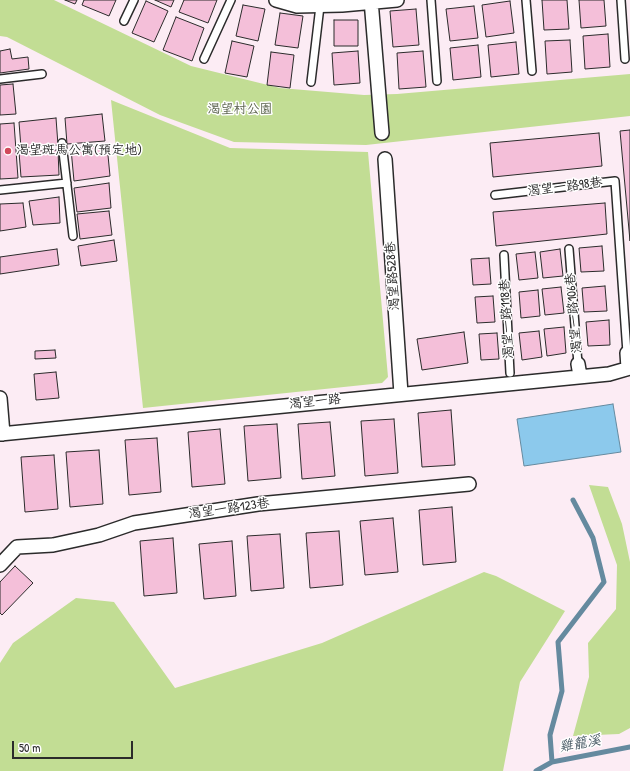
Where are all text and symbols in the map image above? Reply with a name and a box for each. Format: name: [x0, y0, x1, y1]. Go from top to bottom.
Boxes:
park label: 渴望村公園: [208, 102, 272, 118]
place label: 渴望斑馬公寓(預定地): [16, 143, 142, 159]
marker: 渴望斑馬公寓(預定地): [3, 146, 13, 156]
street label: 渴望一路98巷: [527, 175, 603, 199]
street label: 渴望路528巷: [383, 241, 403, 311]
street label: 渴望一路106巷: [563, 272, 585, 354]
street label: 渴望一路118巷: [497, 279, 517, 359]
street label: 渴望一路: [288, 392, 342, 412]
street label: 渴望一路123巷: [187, 496, 271, 522]
water label: 雞籠溪: [558, 732, 602, 756]
scale bar: [14, 733, 135, 759]
text: 50 m: [19, 739, 40, 756]

